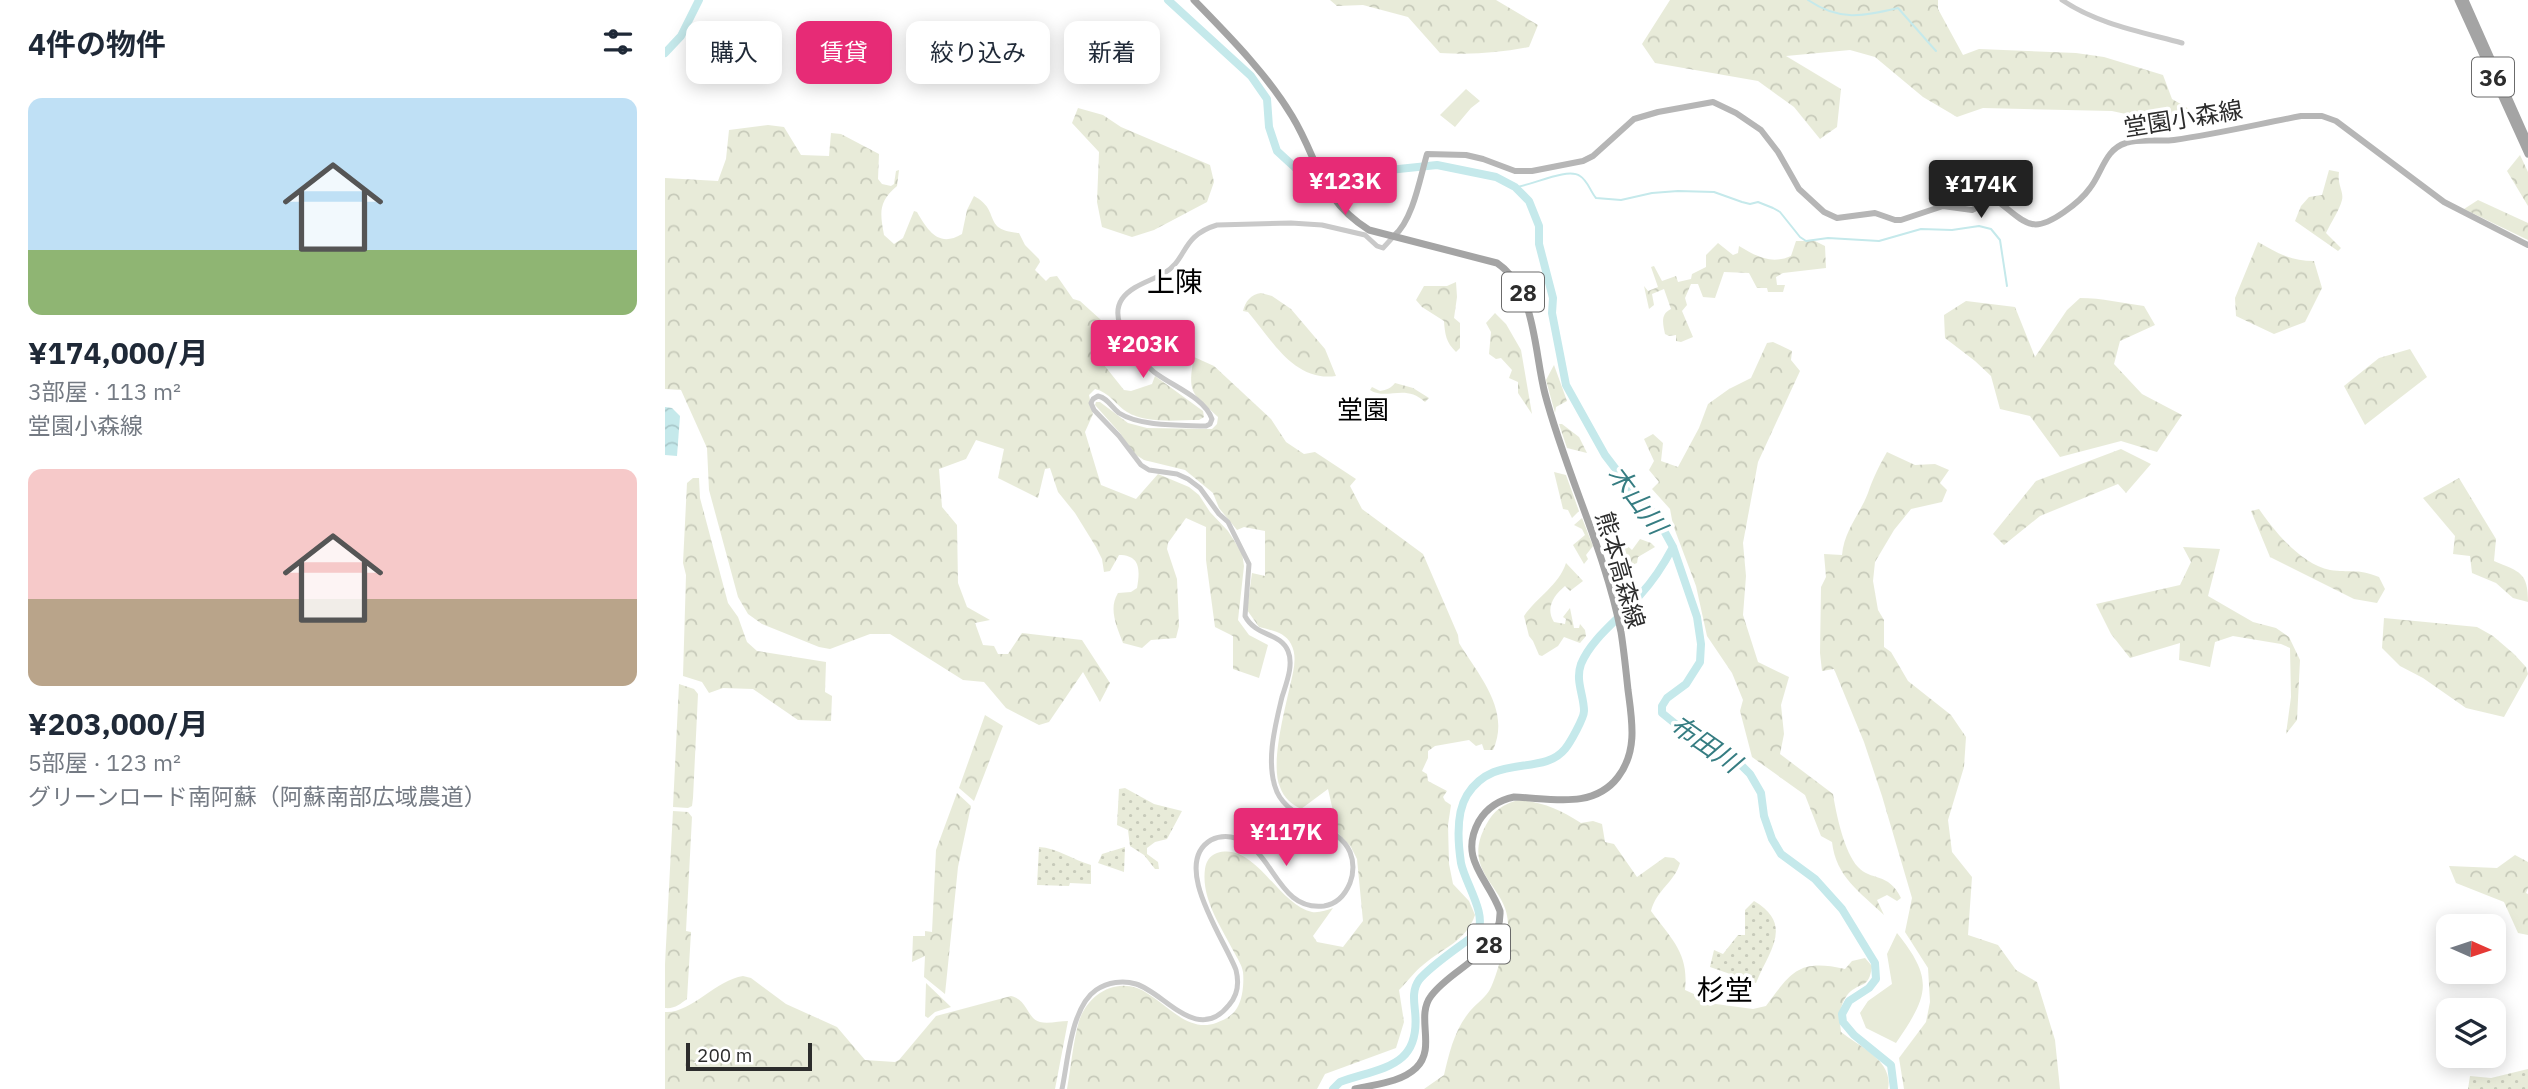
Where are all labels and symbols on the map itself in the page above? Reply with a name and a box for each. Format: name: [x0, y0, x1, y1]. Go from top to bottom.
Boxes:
road number: 36: [2472, 58, 2514, 96]
street label: 堂園小森線: [2121, 93, 2245, 143]
pin: ¥123K: [1296, 158, 1394, 217]
pin: ¥174K: [1932, 160, 2030, 220]
district label: 上陳: [1147, 263, 1203, 300]
road number: 28: [1502, 272, 1544, 312]
pin: ¥203K: [1094, 320, 1192, 380]
district label: 堂園: [1337, 392, 1389, 426]
water label: 木山川: [1601, 458, 1677, 543]
street label: 熊本高森線: [1589, 508, 1653, 632]
water label: 布田川: [1664, 707, 1750, 781]
pin: ¥117K: [1237, 808, 1335, 868]
north arrow: [2436, 914, 2506, 984]
road number: 28: [1468, 925, 1510, 964]
district label: 杉堂: [1697, 971, 1753, 1008]
scale bar: [686, 1040, 812, 1072]

